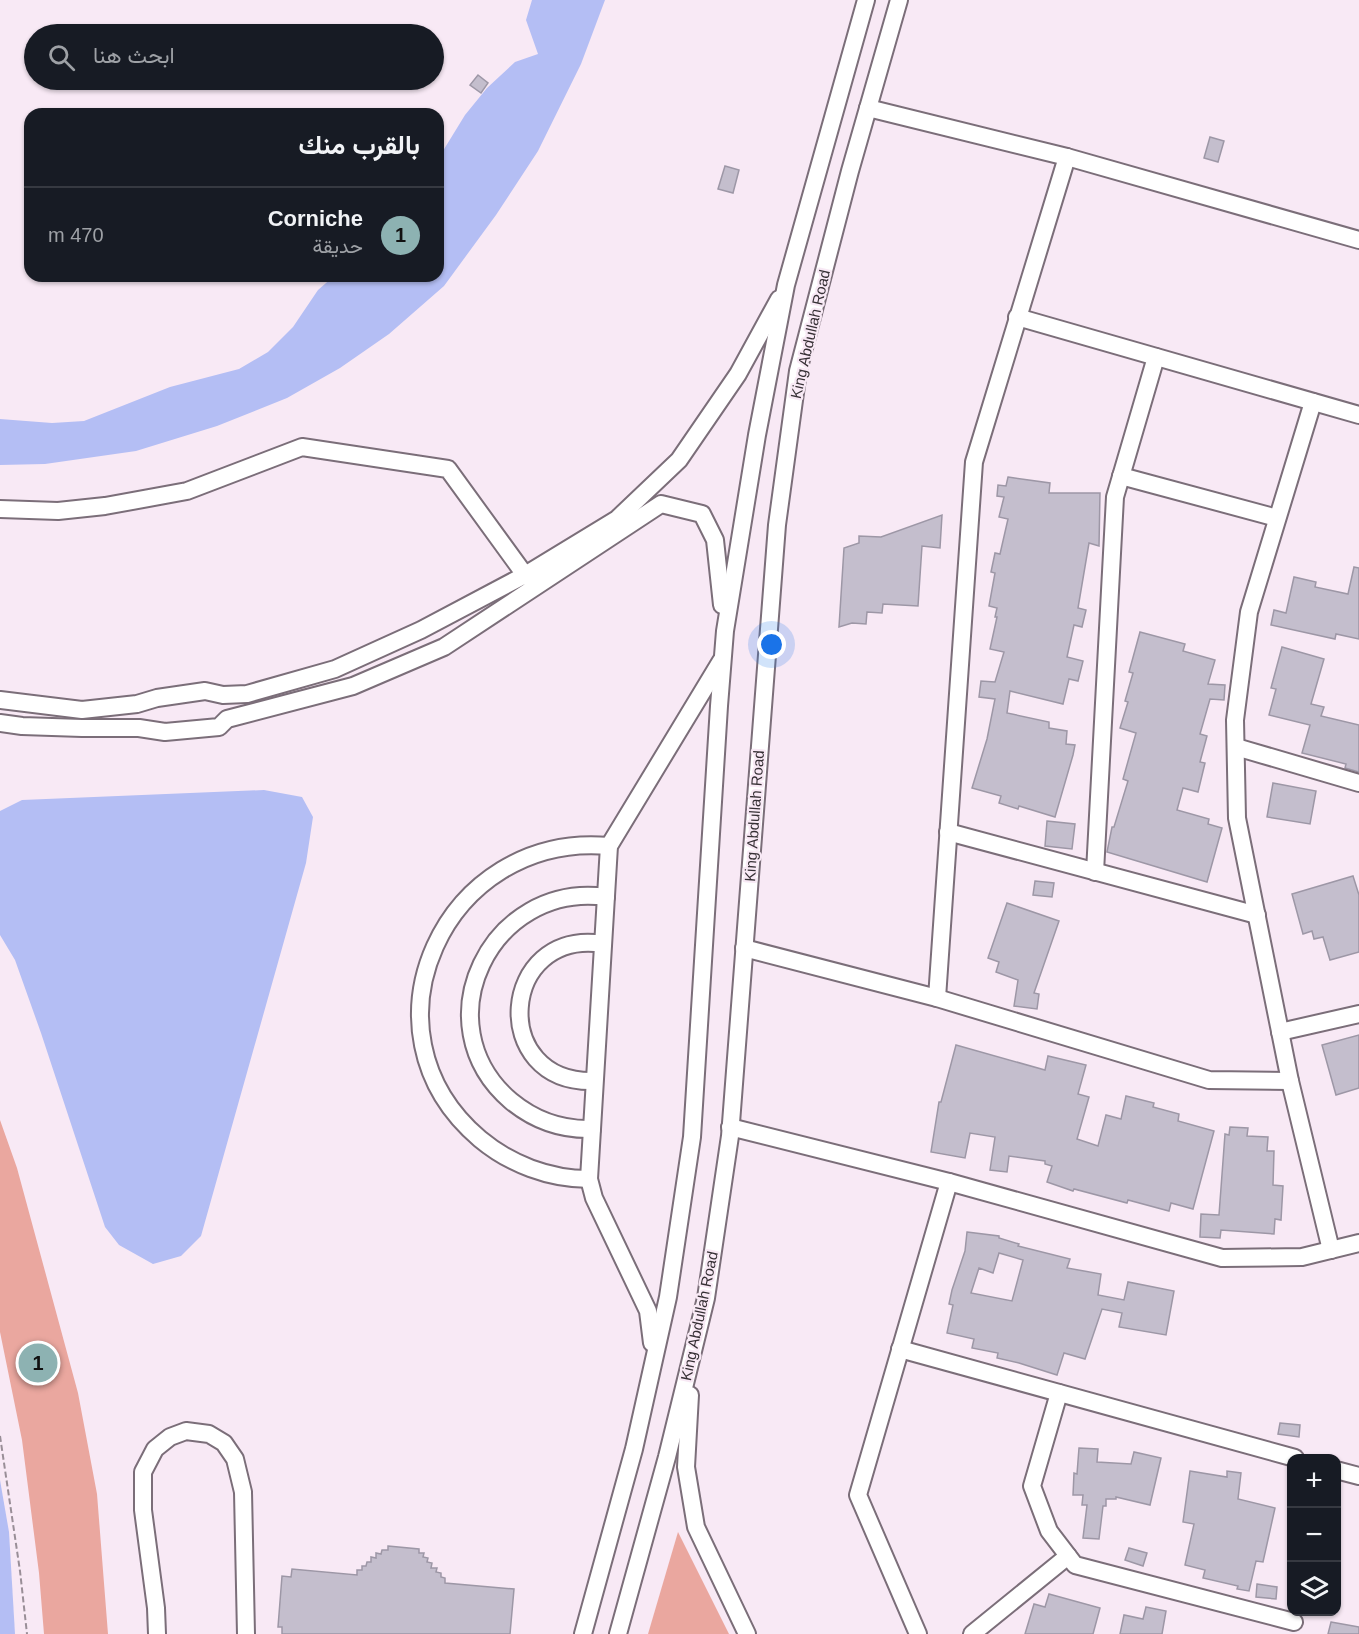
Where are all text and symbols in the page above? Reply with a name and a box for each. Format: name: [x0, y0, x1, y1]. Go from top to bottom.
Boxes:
search box: [24, 24, 444, 90]
icon: search: [45, 41, 78, 74]
text: ابحث هنا: [93, 43, 175, 68]
text: بالقرب منك: [299, 130, 420, 160]
text: Corniche: [268, 206, 363, 231]
text: 470 m: [48, 224, 104, 246]
text: 1: [395, 224, 406, 246]
text: حديقة: [312, 235, 363, 257]
street label: King Abdullah Road: [787, 268, 833, 400]
your location: [757, 630, 786, 659]
street label: King Abdullah Road: [741, 750, 767, 882]
street label: King Abdullah Road: [677, 1250, 721, 1382]
pin: 1: [18, 1340, 57, 1386]
map controls: [1287, 1454, 1341, 1616]
button: +: [1287, 1454, 1341, 1508]
button: −: [1287, 1508, 1341, 1562]
button: layers: [1287, 1562, 1341, 1616]

